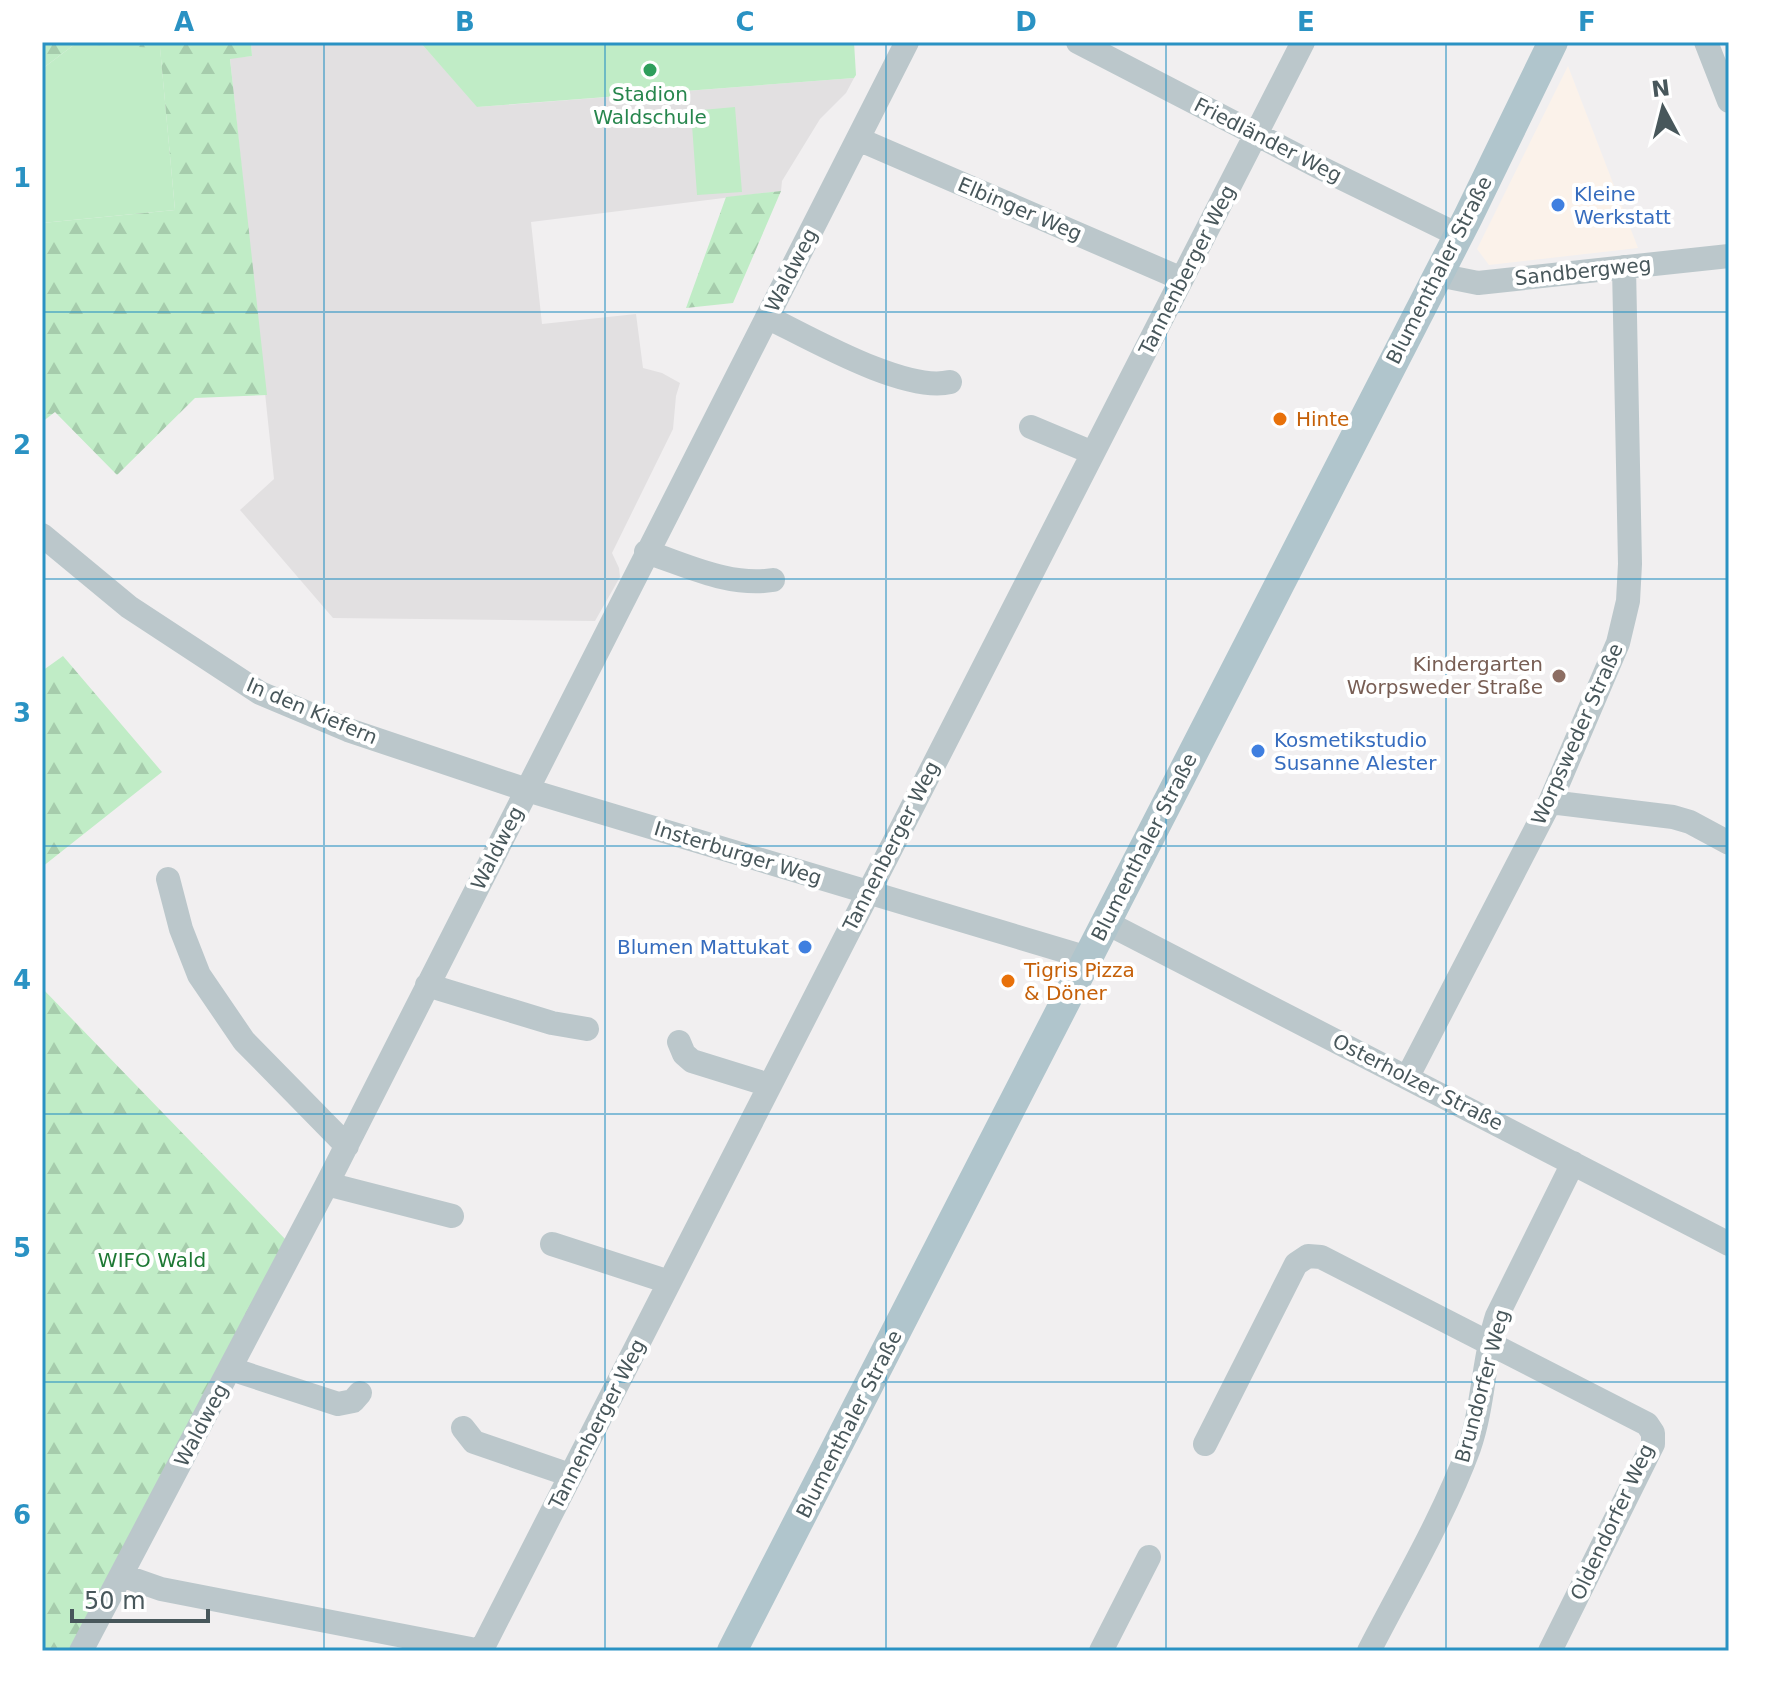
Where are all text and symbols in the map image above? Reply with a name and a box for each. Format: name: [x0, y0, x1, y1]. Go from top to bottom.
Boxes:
text: A: [174, 7, 194, 37]
text: B: [455, 7, 475, 37]
text: C: [735, 7, 755, 37]
text: D: [1015, 7, 1037, 37]
text: E: [1297, 7, 1315, 37]
text: F: [1578, 7, 1596, 37]
marker: Stadion Waldschule: [641, 61, 659, 79]
north arrow: [1623, 68, 1703, 148]
text: N: [1650, 75, 1671, 102]
place label: Stadion Waldschule: [593, 82, 707, 129]
street label: Friedländer Weg: [1190, 92, 1346, 188]
text: 1: [13, 163, 31, 193]
street label: Elbinger Weg: [954, 172, 1086, 246]
street label: Blumenthaler Straße: [1381, 172, 1497, 368]
street label: Tannenberger Weg: [1133, 181, 1240, 360]
place label: Kleine Werkstatt: [1574, 182, 1671, 229]
marker: Kleine Werkstatt: [1549, 196, 1567, 214]
street label: Waldweg: [760, 224, 822, 316]
street label: Sandbergweg: [1513, 252, 1653, 290]
place label: Hinte: [1296, 407, 1349, 431]
marker: Hinte: [1271, 410, 1289, 428]
text: 2: [13, 430, 31, 460]
street label: Worpsweder Straße: [1526, 639, 1628, 829]
place label: Kindergarten Worpsweder Straße: [1347, 652, 1543, 699]
marker: Kindergarten Worpsweder Straße: [1550, 667, 1568, 685]
street label: In den Kiefern: [243, 673, 381, 749]
text: 3: [13, 698, 31, 728]
place label: Kosmetikstudio Susanne Alester: [1274, 728, 1437, 775]
marker: Kosmetikstudio Susanne Alester: [1249, 742, 1267, 760]
street label: Blumenthaler Straße: [1086, 749, 1202, 945]
street label: Tannenberger Weg: [837, 757, 944, 936]
street label: Waldweg: [466, 802, 528, 894]
street label: Insterburger Weg: [651, 816, 825, 890]
place label: Blumen Mattukat: [617, 935, 789, 959]
marker: Blumen Mattukat: [796, 938, 814, 956]
place label: Tigris Pizza & Döner: [1023, 958, 1135, 1005]
text: 4: [13, 965, 31, 995]
marker: Tigris Pizza & Döner: [999, 972, 1017, 990]
street label: Osterholzer Straße: [1329, 1029, 1507, 1135]
text: 5: [13, 1233, 31, 1263]
park label: WIFO Wald: [98, 1248, 206, 1272]
street label: Brundorfer Weg: [1450, 1307, 1514, 1465]
street label: Blumenthaler Straße: [791, 1326, 907, 1522]
street label: Tannenberger Weg: [543, 1335, 650, 1514]
street label: Waldweg: [169, 1379, 233, 1471]
street label: Oldendorfer Weg: [1565, 1440, 1659, 1604]
text: 6: [13, 1500, 31, 1530]
scale bar: [72, 1573, 208, 1623]
text: 50 m: [84, 1587, 146, 1615]

